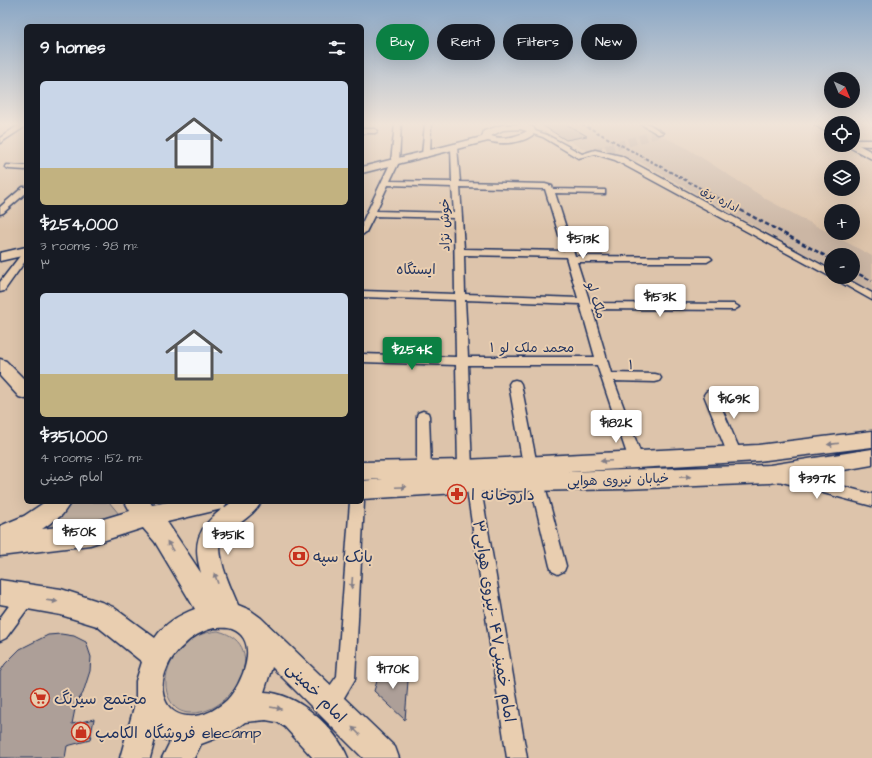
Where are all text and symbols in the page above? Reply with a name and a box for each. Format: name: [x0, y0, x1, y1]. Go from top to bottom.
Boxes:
chip: Buy: [376, 24, 429, 60]
chip: Rent: [437, 24, 495, 60]
chip: Filters: [503, 24, 573, 60]
chip: New: [581, 24, 637, 60]
text: 9 homes: [40, 36, 105, 60]
icon: filters: [326, 37, 348, 59]
north arrow: [824, 72, 860, 108]
map controls: [824, 72, 860, 284]
icon: home: [158, 107, 230, 179]
button: locate: [824, 116, 860, 152]
button: layers: [824, 160, 860, 196]
street label: اداره برق: [698, 183, 741, 216]
street label: خوش نژاد: [436, 198, 454, 252]
button: +: [824, 204, 860, 240]
text: $254,000: [40, 213, 118, 237]
pin: $513K: [555, 226, 611, 260]
text: $513K: [567, 230, 599, 248]
text: 3 rooms · 98 m²: [40, 237, 139, 255]
button: −: [824, 248, 860, 284]
text: ۳: [40, 256, 51, 274]
district label: ایستگاه: [396, 260, 436, 280]
street label: ملک لو: [582, 279, 610, 321]
pin: $153K: [632, 284, 688, 318]
text: $153K: [644, 288, 676, 306]
icon: home: [158, 319, 230, 391]
pin: $254K: [384, 337, 440, 371]
street label: ۱ محمد ملک لو: [490, 339, 574, 357]
text: $254K: [392, 341, 432, 359]
street label: ۱: [628, 356, 634, 374]
pin: $169K: [706, 386, 762, 420]
text: $169K: [718, 390, 750, 408]
pin: $182K: [588, 410, 644, 444]
text: $182K: [600, 414, 632, 432]
text: $351,000: [40, 425, 108, 449]
one-way arrow: [827, 441, 839, 447]
text: 4 rooms · 152 m²: [40, 449, 143, 467]
one-way arrow: [600, 458, 612, 465]
pin: $397K: [789, 466, 845, 500]
text: امام خمینی: [40, 468, 103, 486]
street label: خیابان نیروی هوایی: [567, 469, 669, 491]
text: $397K: [798, 470, 836, 488]
one-way arrow: [679, 474, 692, 480]
pharmacy icon: داروخانه ا: [446, 483, 468, 505]
one-way arrow: [395, 484, 407, 491]
place label: داروخانه ا: [471, 484, 535, 506]
street label: امام خمینی۴۷ -نیروی هوایی۳: [466, 518, 521, 724]
pin: $150K: [51, 519, 107, 553]
pin: $351K: [200, 522, 256, 556]
text: $150K: [62, 523, 96, 541]
text: $351K: [212, 526, 244, 544]
one-way arrow: [167, 540, 174, 552]
bank icon: بانک سپه: [288, 545, 310, 567]
place label: بانک سپه: [313, 546, 373, 568]
one-way arrow: [213, 572, 219, 584]
one-way arrow: [348, 577, 355, 589]
one-way arrow: [46, 598, 58, 604]
pin: $170K: [365, 656, 421, 690]
street label: امام خمینی: [280, 658, 351, 729]
text: $170K: [377, 660, 409, 678]
supermarket icon: مجتمع سیرنگ: [29, 687, 51, 709]
place label: مجتمع سیرنگ: [54, 688, 147, 710]
one-way arrow: [270, 705, 282, 711]
shop icon: فروشگاه الکامپ elecamp: [70, 721, 92, 743]
place label: فروشگاه الکامپ elecamp: [95, 722, 262, 744]
one-way arrow: [351, 726, 361, 736]

